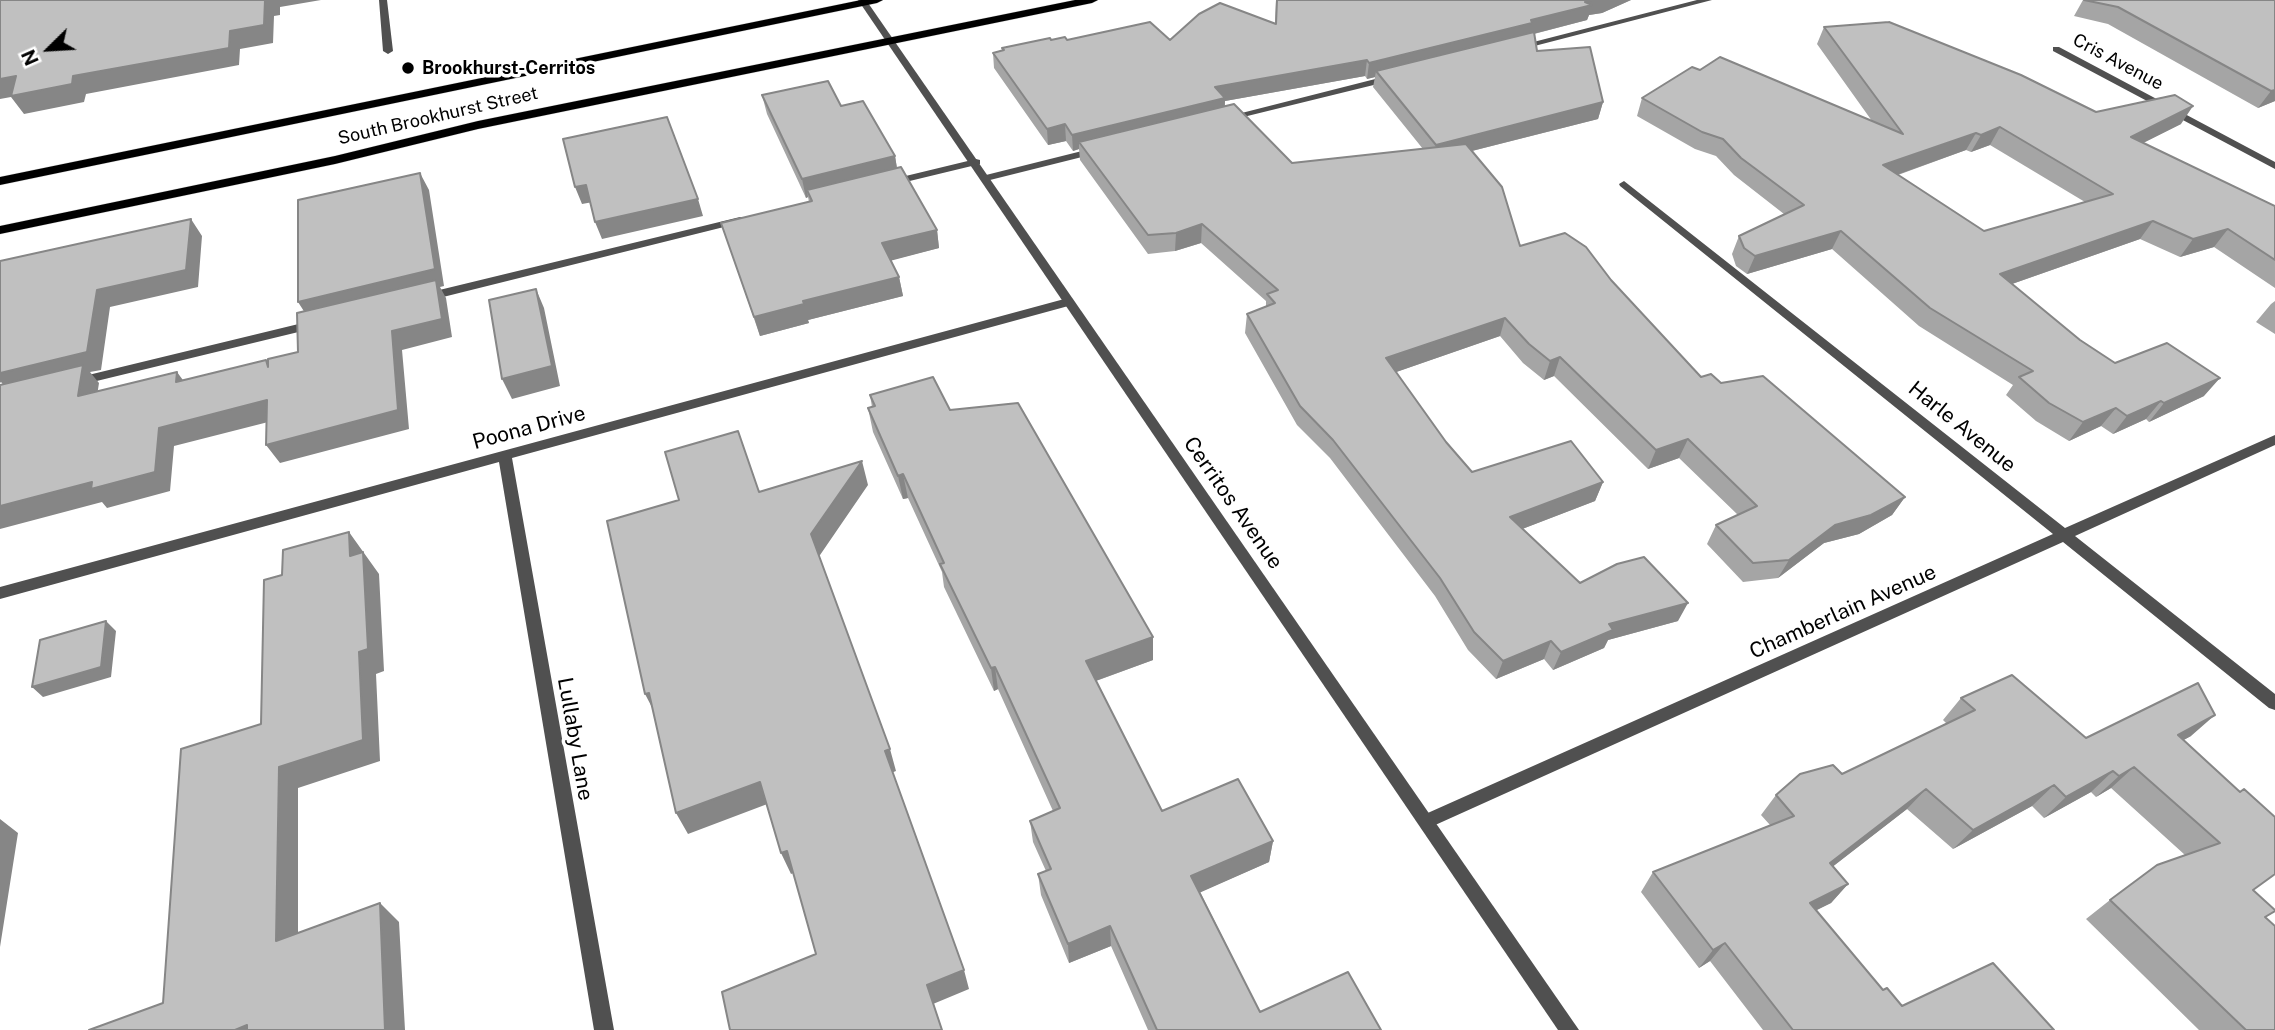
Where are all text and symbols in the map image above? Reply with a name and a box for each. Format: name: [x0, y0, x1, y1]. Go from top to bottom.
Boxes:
north arrow: [14, 14, 84, 84]
street label: Cris Avenue: [2069, 29, 2167, 95]
text: N: [17, 46, 43, 69]
place label: Brookhurst-Cerritos: [422, 57, 595, 79]
marker: Brookhurst-Cerritos: [400, 60, 416, 76]
street label: South Brookhurst Street: [336, 82, 540, 150]
street label: Harle Avenue: [1903, 376, 2021, 478]
street label: Poona Drive: [470, 401, 588, 455]
street label: Cerritos Avenue: [1178, 432, 1288, 574]
street label: Chamberlain Avenue: [1746, 560, 1940, 664]
street label: Lullaby Lane: [552, 675, 598, 803]

